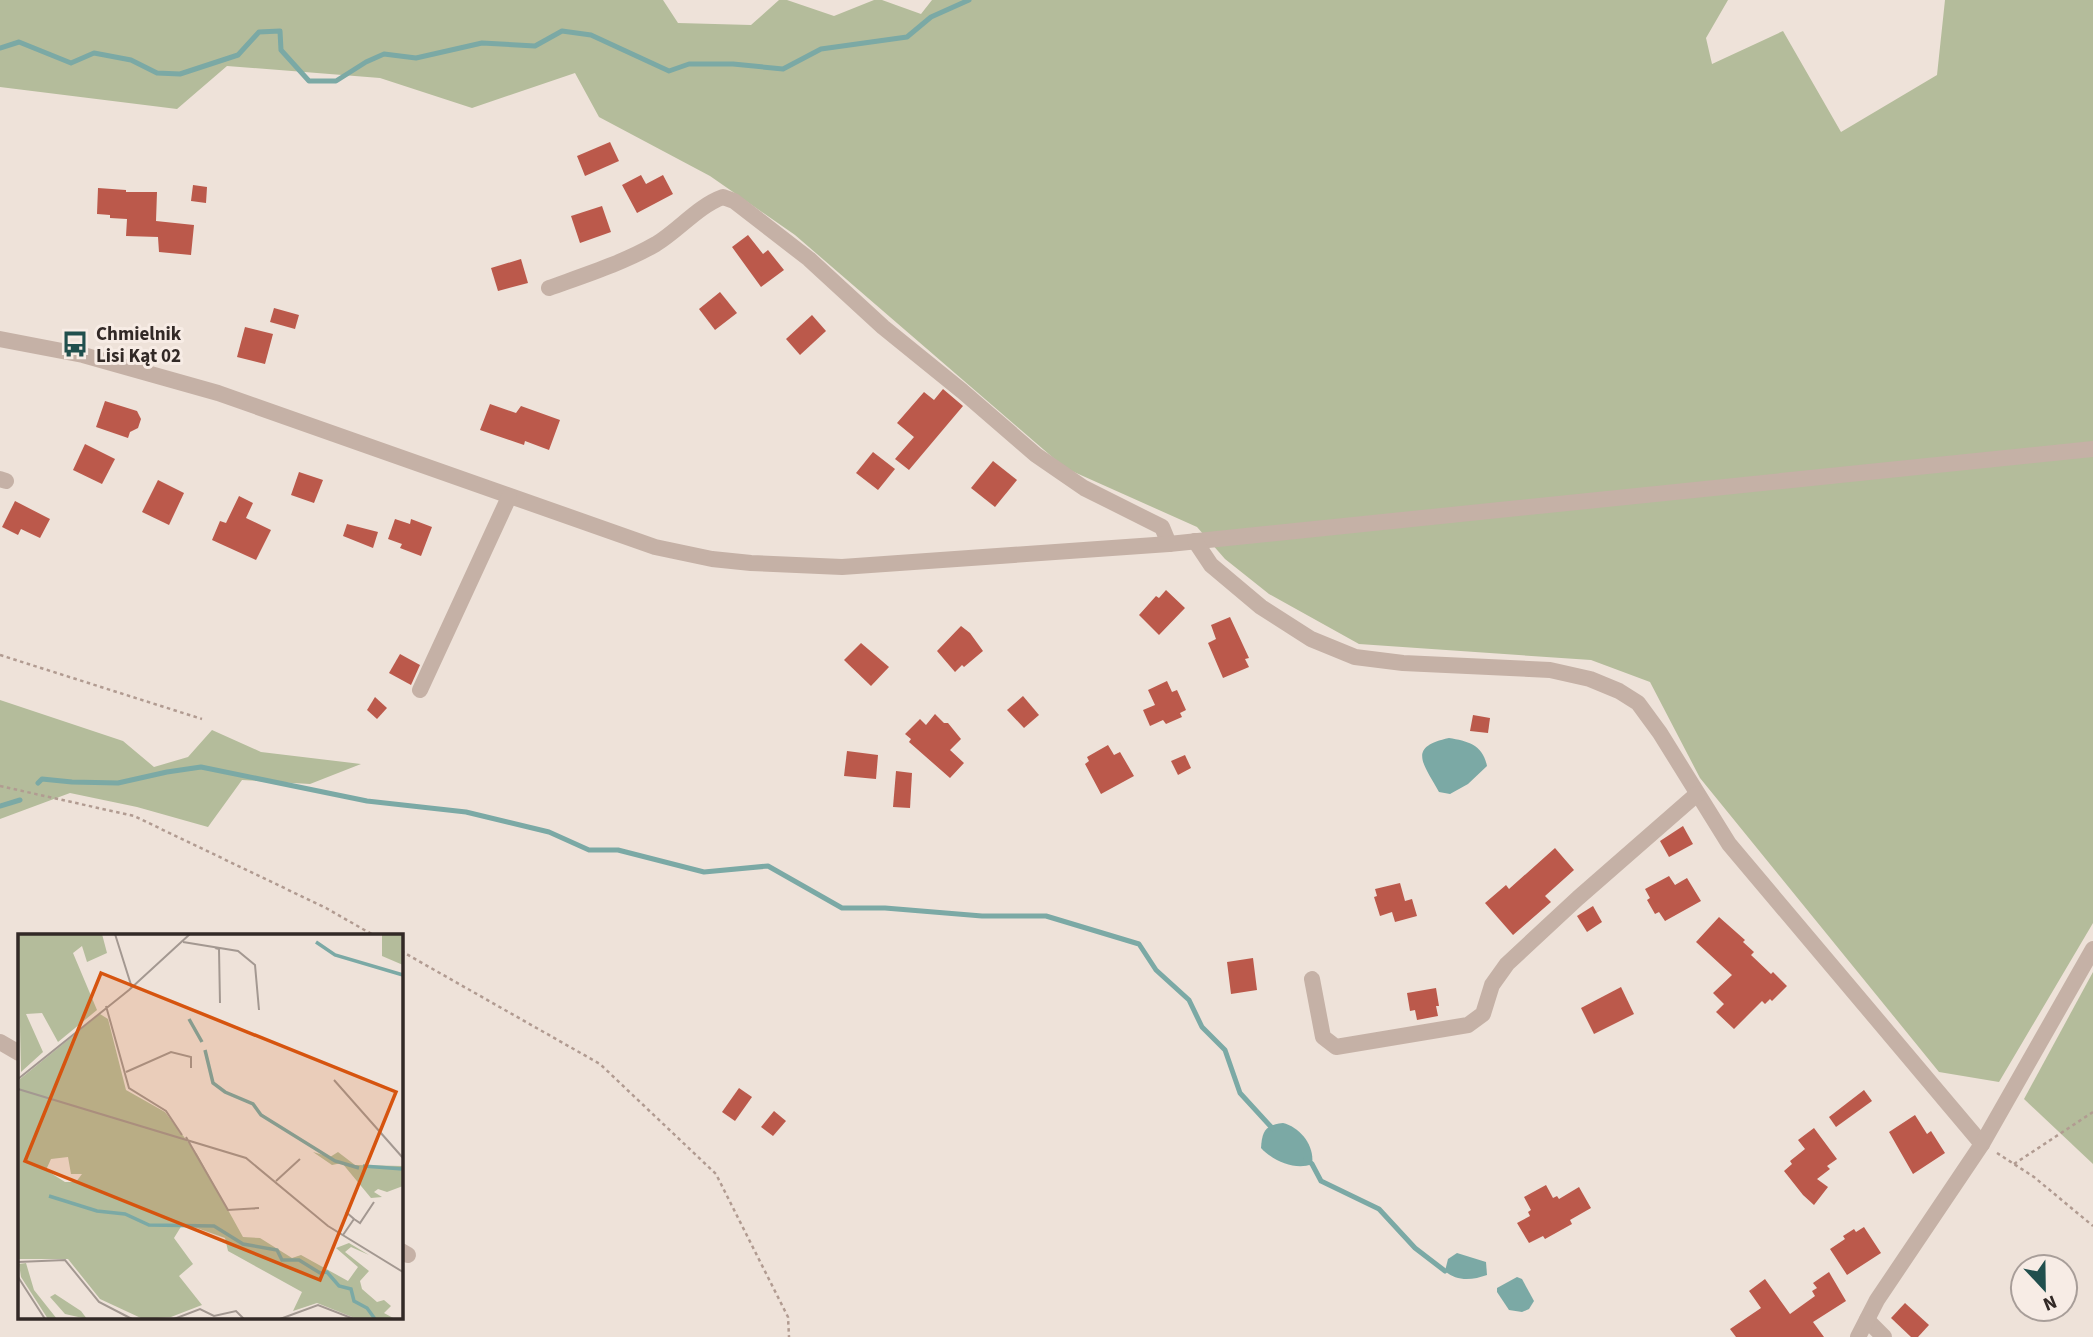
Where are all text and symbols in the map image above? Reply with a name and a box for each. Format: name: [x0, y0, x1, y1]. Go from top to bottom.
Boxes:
place label: Chmielnik Lisi Kąt 02: [96, 321, 182, 370]
bus stop icon: Chmielnik Lisi Kąt 02: [60, 329, 90, 359]
inset map: [18, 934, 402, 1320]
north arrow: [2009, 1253, 2079, 1323]
text: N: [2039, 1287, 2061, 1317]

